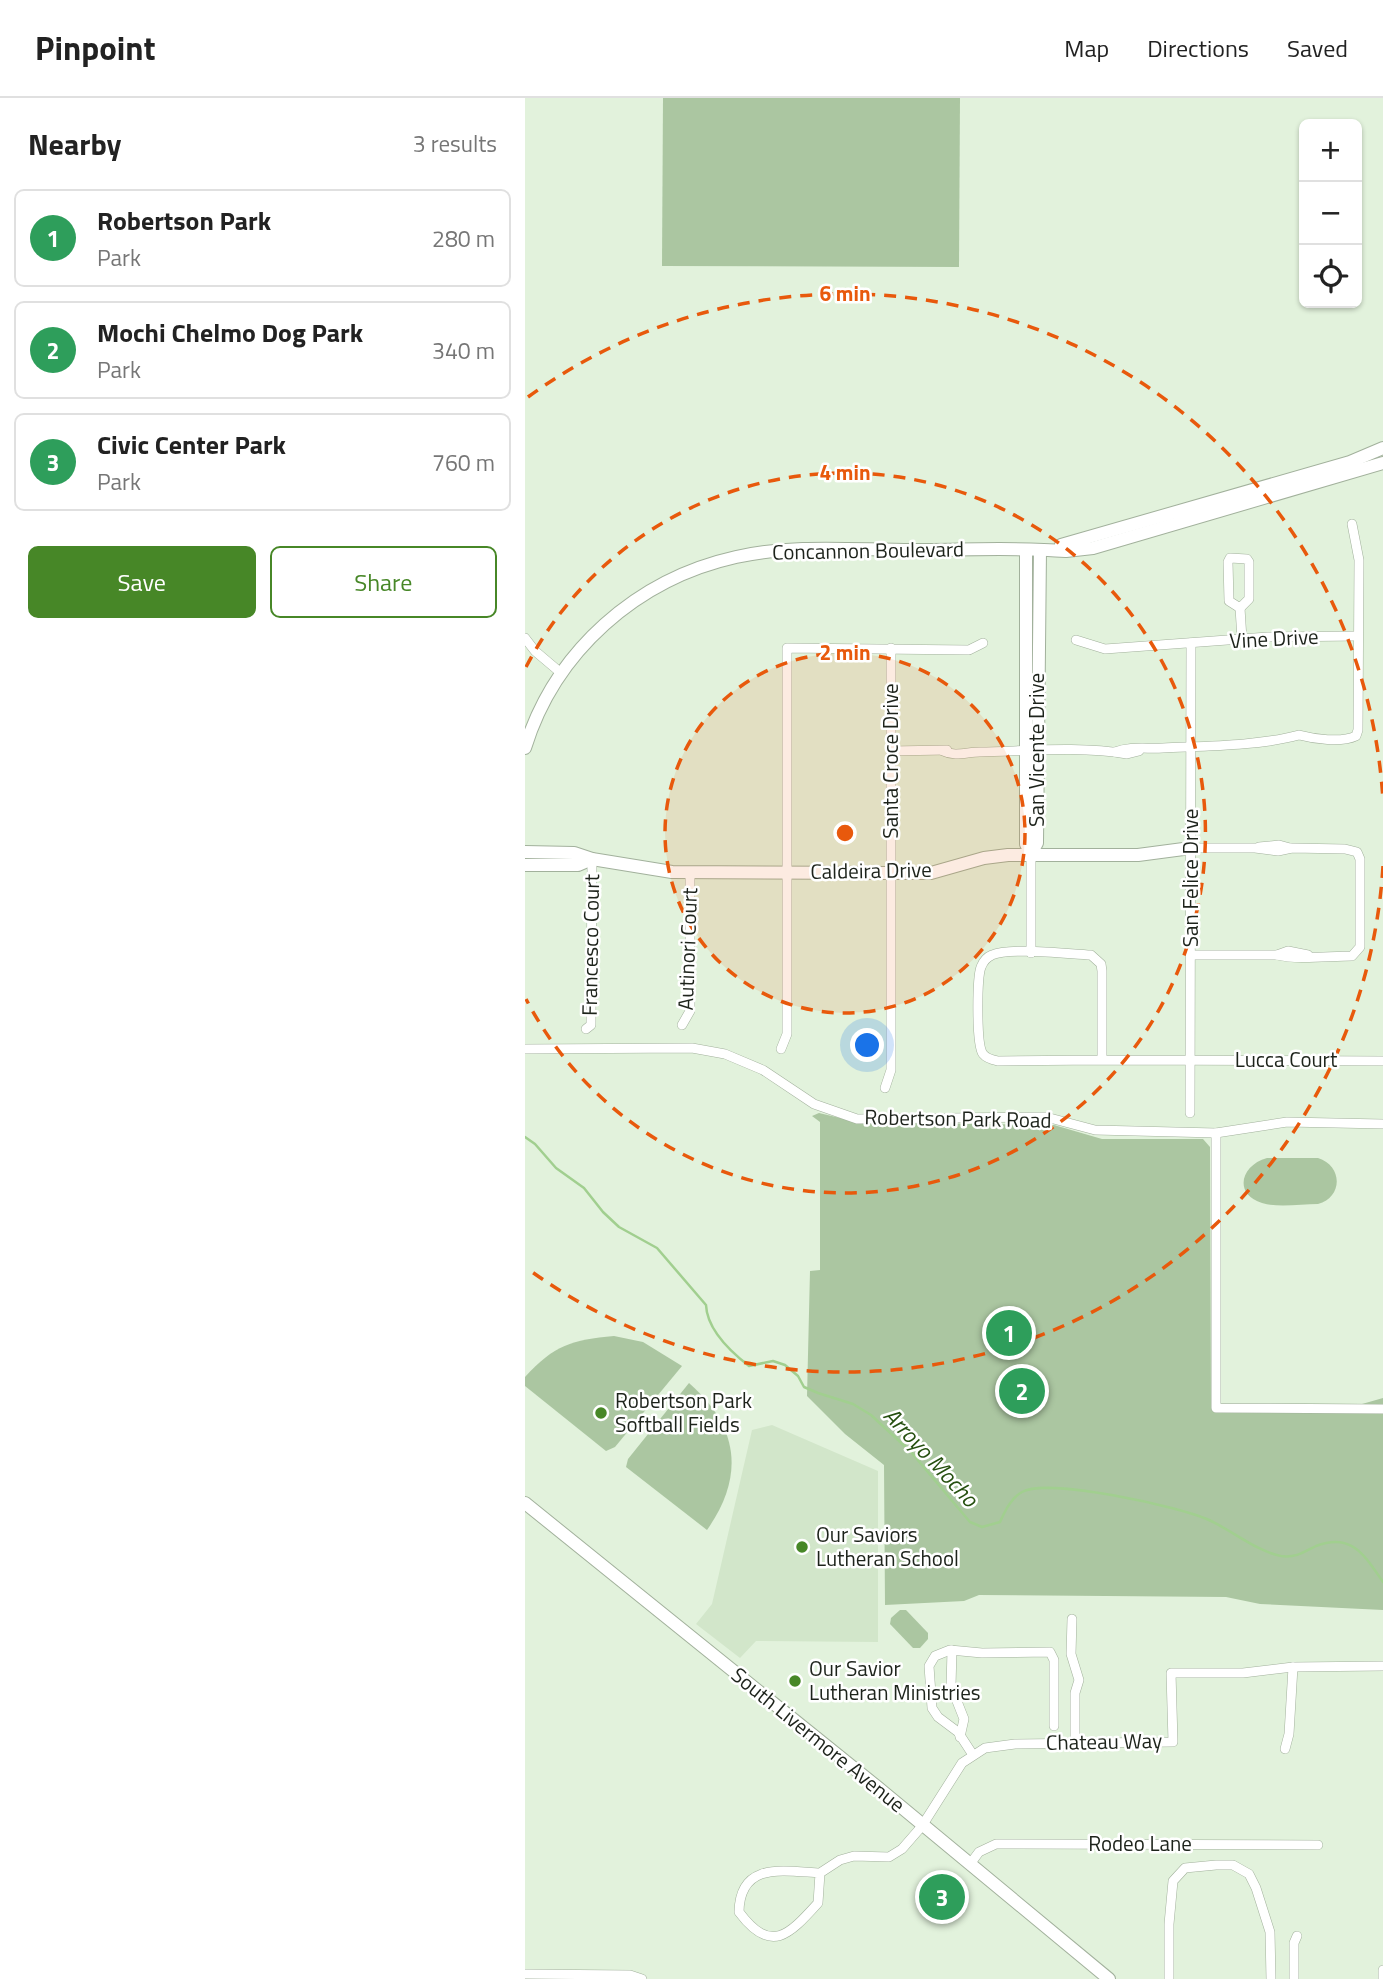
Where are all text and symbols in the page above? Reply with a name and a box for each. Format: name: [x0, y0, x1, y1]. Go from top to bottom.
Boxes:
text: Pinpoint: [35, 23, 155, 73]
text: Map: [1064, 30, 1109, 66]
text: Directions: [1147, 30, 1249, 66]
text: Saved: [1287, 30, 1348, 66]
map controls: [1299, 119, 1362, 308]
button: +: [1299, 119, 1362, 182]
text: Nearby: [28, 121, 121, 167]
text: 3 results: [413, 126, 497, 161]
button: −: [1299, 182, 1362, 245]
text: Robertson Park: [97, 201, 271, 240]
text: 1: [47, 221, 59, 256]
text: 280 m: [432, 221, 495, 256]
text: Park: [97, 240, 141, 275]
button: locate: [1299, 245, 1362, 308]
text: 6 min: [819, 277, 871, 309]
text: Mochi Chelmo Dog Park: [97, 313, 363, 352]
text: 2: [47, 333, 59, 368]
text: 340 m: [432, 333, 495, 368]
text: Park: [97, 352, 141, 387]
text: Civic Center Park: [97, 425, 286, 464]
text: 3: [47, 445, 59, 480]
text: 760 m: [432, 445, 495, 480]
text: 4 min: [819, 456, 871, 488]
text: Park: [97, 464, 141, 499]
street label: Concannon Boulevard: [772, 532, 964, 568]
button: Save: [28, 546, 256, 618]
button: Share: [270, 546, 497, 618]
street label: Vine Drive: [1229, 620, 1319, 656]
text: 2 min: [819, 636, 871, 668]
street label: San Vicente Drive: [1020, 673, 1052, 827]
street label: Santa Croce Drive: [874, 683, 906, 839]
street label: San Felice Drive: [1174, 809, 1206, 947]
centre of rings: [833, 821, 857, 845]
street label: Caldeira Drive: [810, 853, 932, 887]
street label: Francesco Court: [573, 873, 607, 1016]
street label: Autinori Court: [669, 887, 705, 1011]
your location: [850, 1028, 884, 1062]
street label: Lucca Court: [1235, 1043, 1338, 1075]
street label: Robertson Park Road: [864, 1100, 1052, 1136]
pin: 1: [986, 1307, 1032, 1359]
pin: 2: [999, 1365, 1045, 1417]
place label: Robertson Park Softball Fields: [615, 1384, 752, 1440]
water label: Arroyo Mocho: [876, 1399, 988, 1515]
marker: Robertson Park Softball Fields: [593, 1405, 609, 1421]
place label: Our Saviors Lutheran School: [816, 1518, 959, 1574]
marker: Our Saviors Lutheran School: [794, 1539, 810, 1555]
place label: Our Savior Lutheran Ministries: [809, 1652, 981, 1708]
street label: South Livermore Avenue: [725, 1659, 913, 1820]
marker: Our Savior Lutheran Ministries: [787, 1673, 803, 1689]
street label: Chateau Way: [1046, 1724, 1162, 1758]
street label: Rodeo Lane: [1088, 1827, 1192, 1859]
pin: 3: [919, 1871, 965, 1923]

